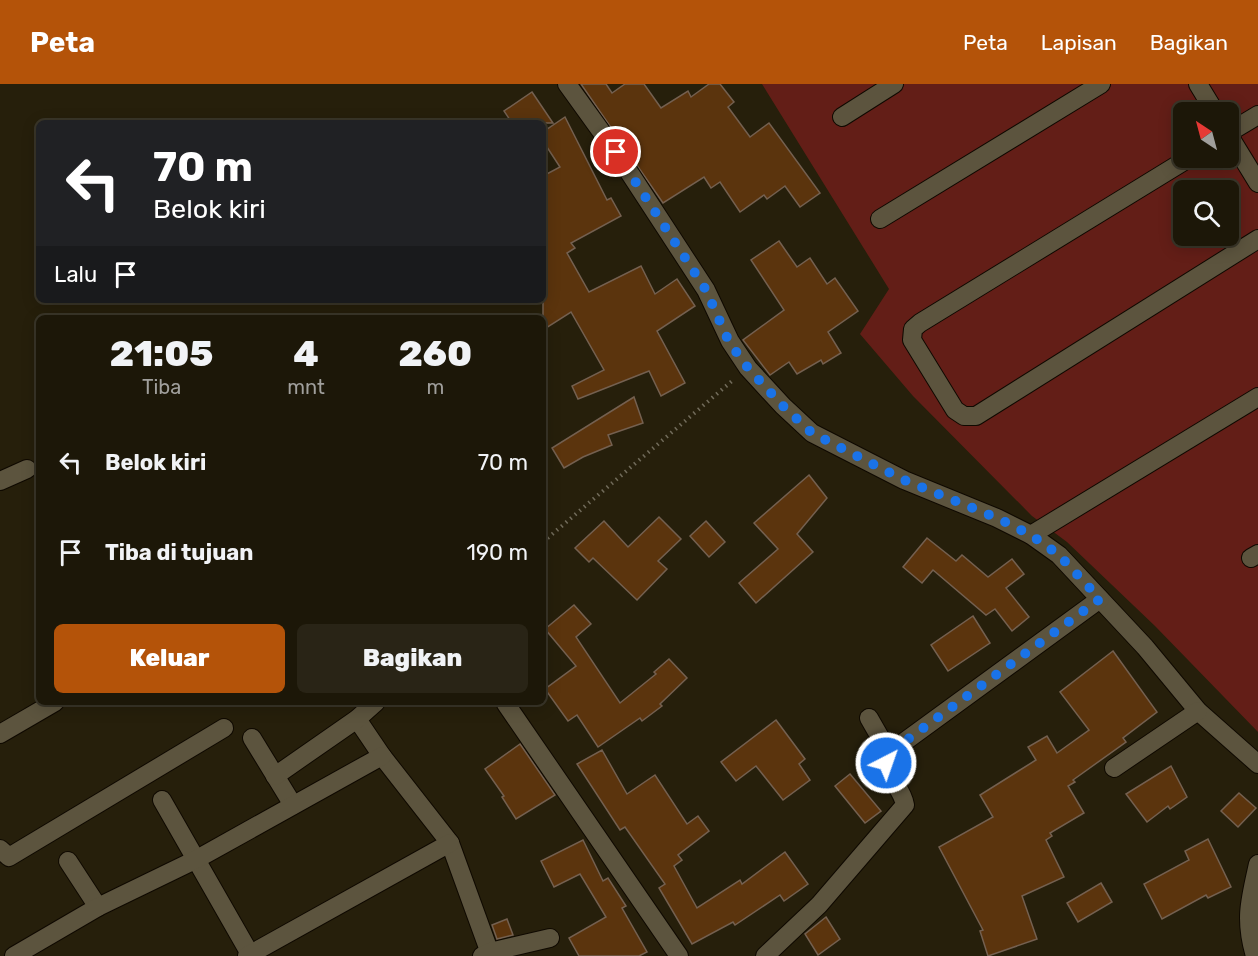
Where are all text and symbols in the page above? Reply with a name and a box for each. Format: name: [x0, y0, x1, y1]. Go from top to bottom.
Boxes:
text: Peta: [30, 26, 95, 59]
text: Peta: [963, 30, 1008, 55]
text: Lapisan: [1041, 30, 1117, 55]
text: Bagikan: [1150, 30, 1228, 55]
north arrow: [1173, 102, 1239, 168]
map controls: [1173, 102, 1239, 246]
pin: [590, 126, 641, 177]
icon: arrive: [599, 135, 632, 168]
text: 70 m: [153, 142, 253, 192]
icon: left: [54, 144, 132, 222]
button: search: [1173, 180, 1239, 246]
text: Belok kiri: [153, 193, 266, 225]
icon: arrive: [109, 258, 142, 291]
text: Lalu: [54, 261, 97, 288]
text: 21:05: [110, 332, 213, 375]
text: 4: [293, 332, 319, 375]
text: 260: [398, 332, 472, 375]
text: Tiba: [142, 375, 181, 399]
text: mnt: [287, 375, 325, 399]
text: m: [426, 375, 444, 399]
icon: left: [54, 446, 87, 479]
text: Belok kiri: [105, 449, 206, 476]
text: 70 m: [478, 449, 528, 476]
icon: arrive: [54, 536, 87, 569]
text: Tiba di tujuan: [105, 539, 253, 566]
text: 190 m: [467, 539, 528, 566]
button: Keluar: [54, 624, 285, 693]
button: Bagikan: [297, 624, 528, 693]
position arrow: [854, 731, 918, 795]

